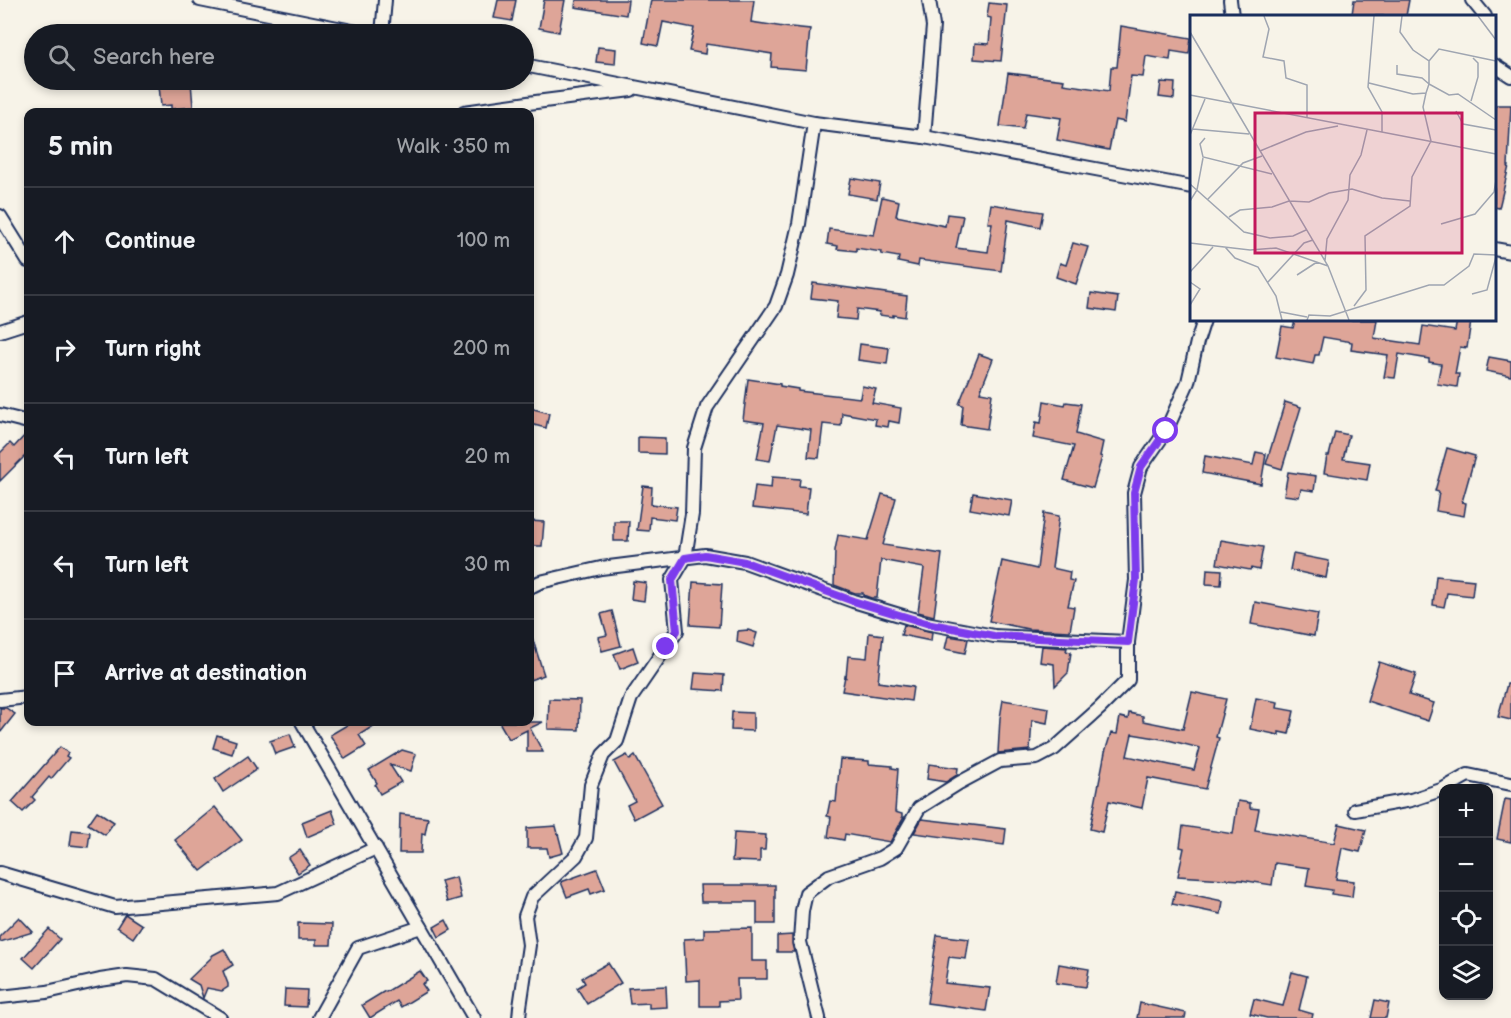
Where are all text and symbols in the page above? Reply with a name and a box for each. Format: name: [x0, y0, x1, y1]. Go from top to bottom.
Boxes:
inset map: [1190, 15, 1496, 321]
search box: [24, 24, 534, 90]
icon: search: [45, 41, 78, 74]
text: Search here: [93, 44, 215, 71]
text: 5 min: [48, 132, 113, 163]
text: Walk · 350 m: [397, 135, 510, 159]
icon: ahead: [48, 225, 81, 258]
text: Continue: [105, 228, 195, 255]
text: 100 m: [457, 229, 510, 253]
icon: right: [48, 333, 81, 366]
text: Turn right: [105, 336, 201, 363]
text: 200 m: [453, 337, 510, 361]
route start: [1152, 417, 1178, 443]
icon: left: [48, 441, 81, 474]
text: Turn left: [105, 444, 189, 471]
text: 20 m: [465, 445, 510, 469]
icon: left: [48, 549, 81, 582]
text: Turn left: [105, 552, 189, 579]
text: 30 m: [464, 553, 510, 577]
route end: [652, 633, 678, 659]
icon: arrive: [48, 657, 81, 690]
text: Arrive at destination: [105, 660, 307, 687]
map controls: [1439, 784, 1493, 1000]
button: +: [1439, 784, 1493, 838]
button: −: [1439, 838, 1493, 892]
button: locate: [1439, 892, 1493, 946]
button: layers: [1439, 946, 1493, 1000]

